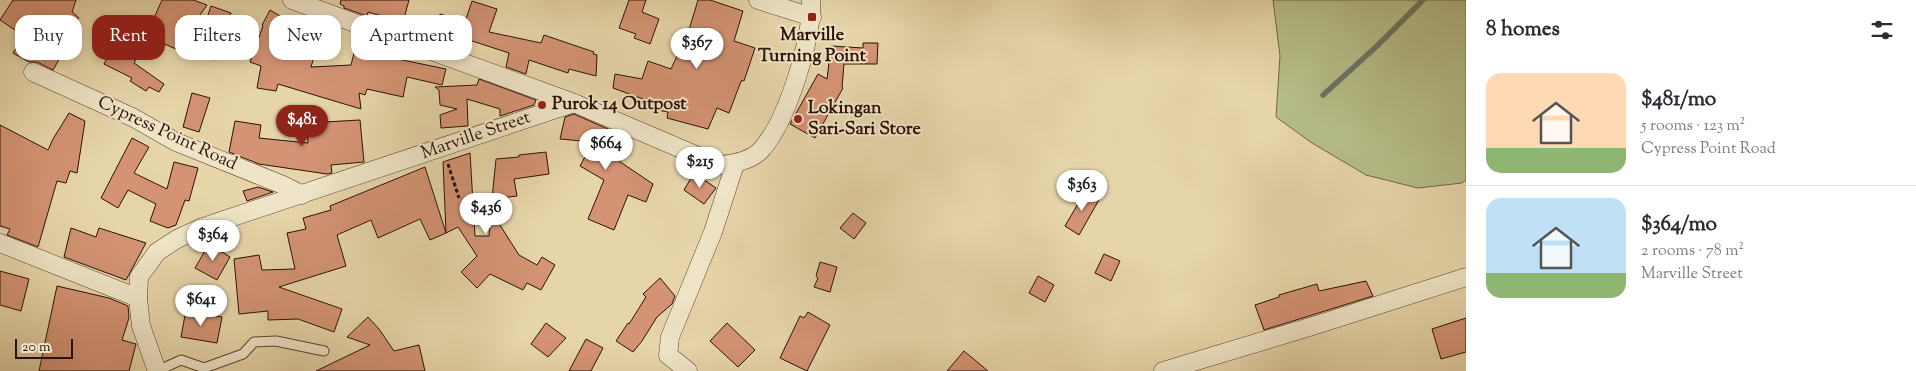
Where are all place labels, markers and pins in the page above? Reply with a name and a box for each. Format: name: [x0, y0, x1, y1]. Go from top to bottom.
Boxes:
marker: Marville Turning Point: [806, 11, 818, 23]
place label: Marville Turning Point: [758, 23, 867, 70]
pin: $367: [667, 28, 727, 70]
place label: Purok 14 Outpost: [552, 92, 687, 118]
place label: Lokingan Sari-Sari Store: [808, 96, 922, 143]
marker: Purok 14 Outpost: [536, 99, 548, 111]
pin: $481: [272, 104, 332, 147]
marker: Lokingan Sari-Sari Store: [792, 113, 804, 125]
pin: $664: [576, 128, 636, 171]
pin: $215: [670, 146, 730, 189]
pin: $363: [1052, 170, 1112, 212]
pin: $436: [456, 192, 516, 235]
pin: $364: [183, 220, 243, 262]
pin: $641: [171, 284, 231, 327]

